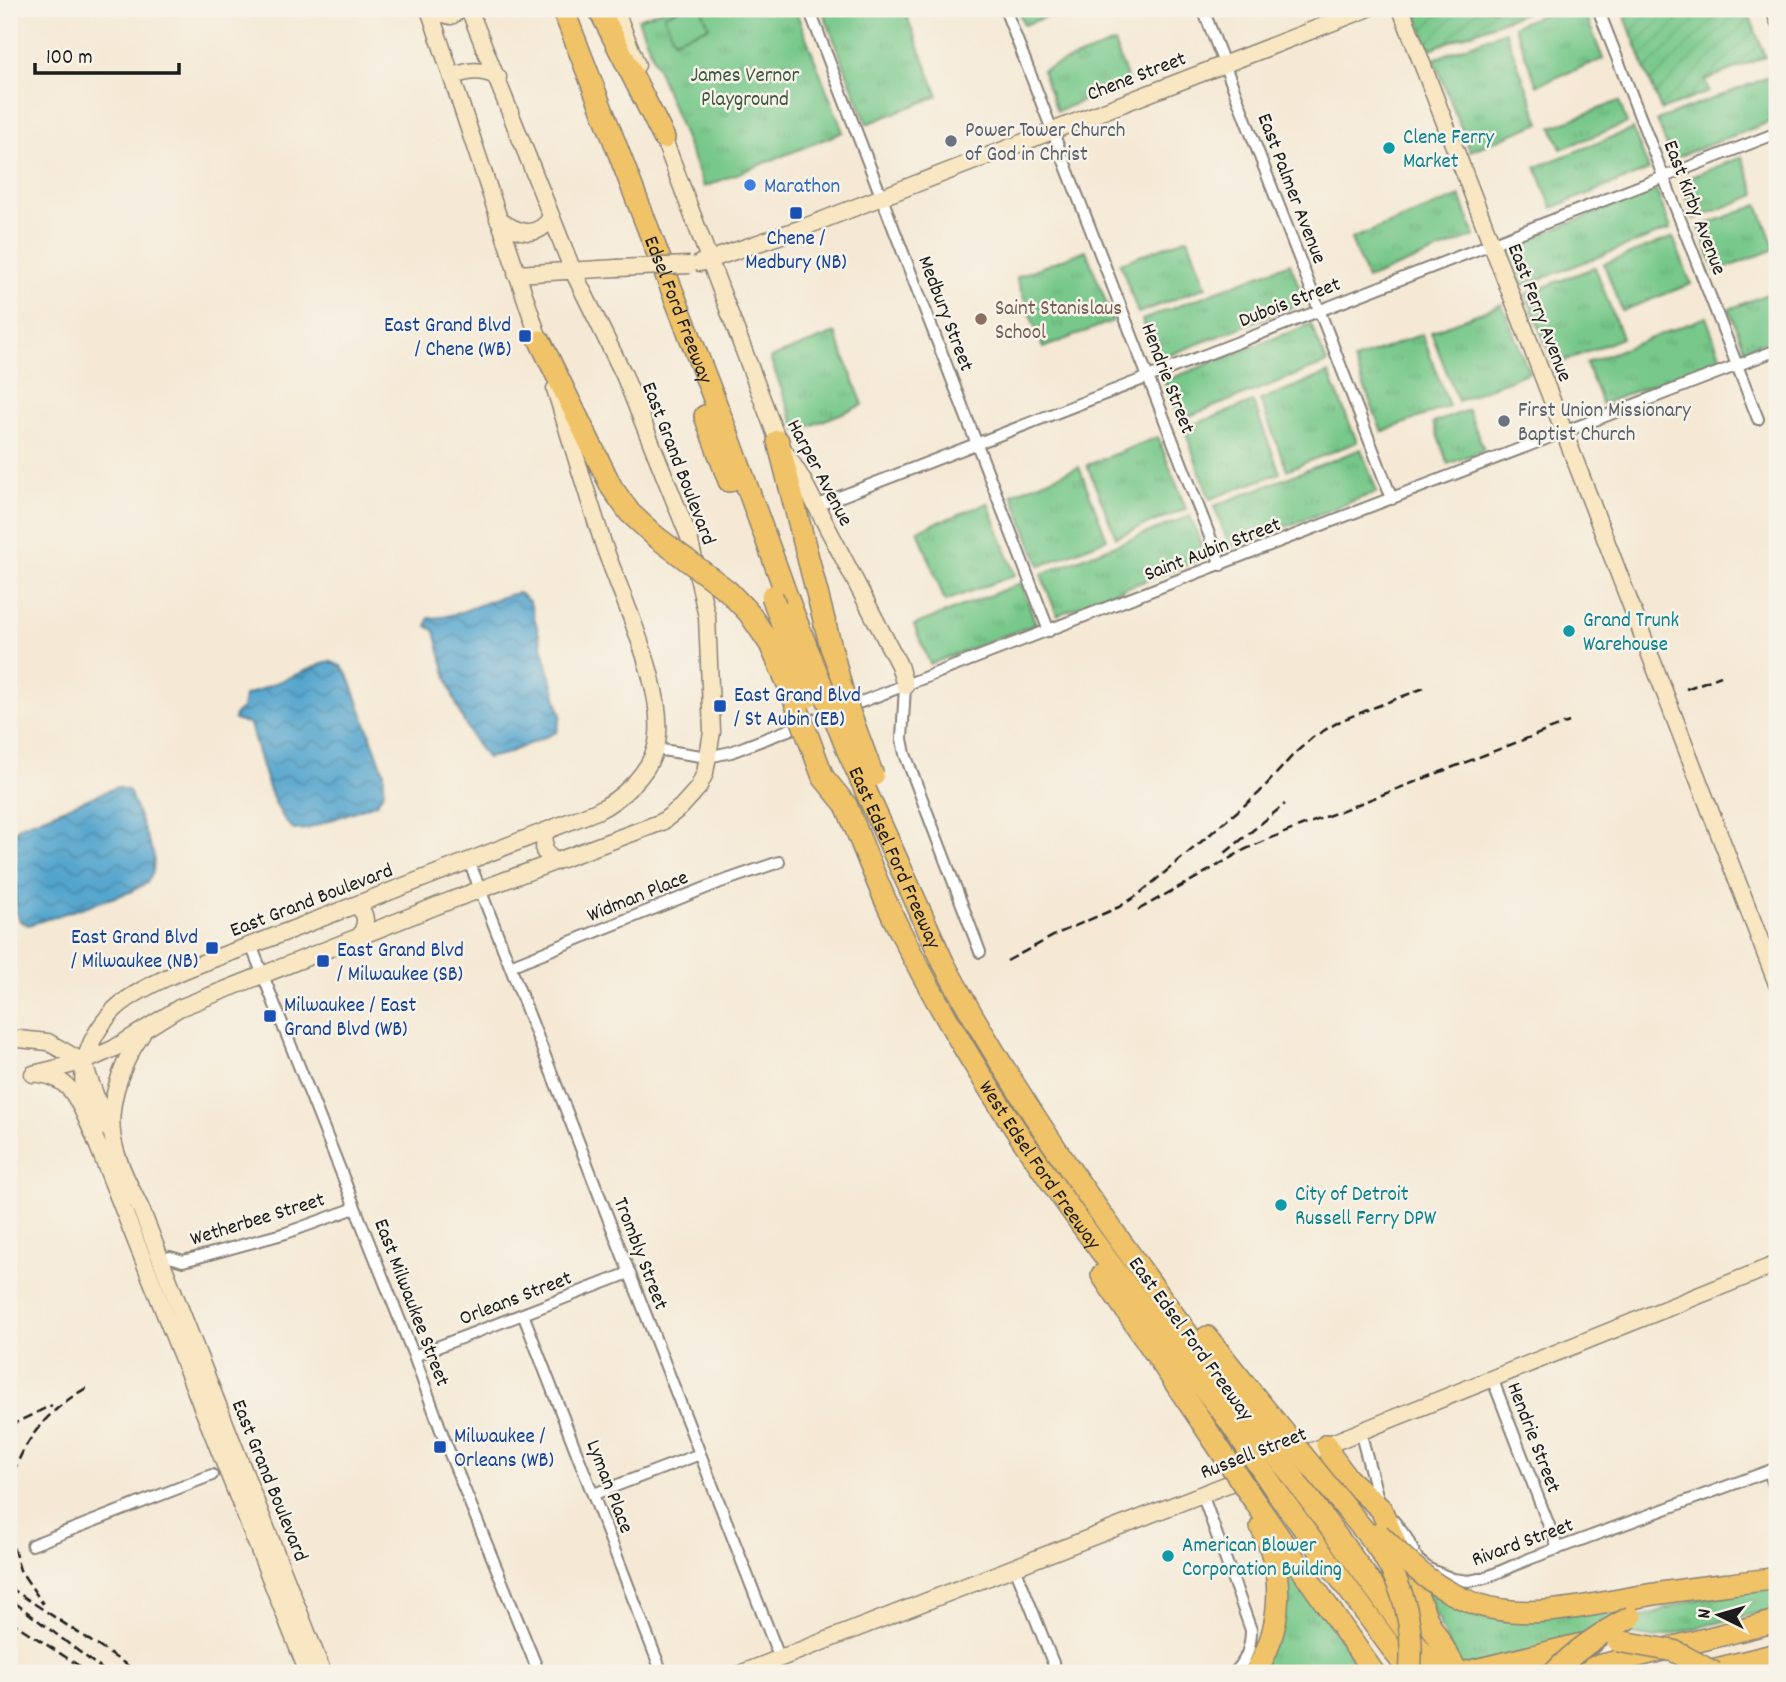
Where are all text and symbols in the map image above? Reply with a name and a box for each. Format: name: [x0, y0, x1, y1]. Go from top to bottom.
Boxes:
scale bar: [35, 32, 178, 76]
text: 100 m: [46, 44, 93, 74]
street label: Chene Street: [1083, 45, 1191, 110]
park label: James Vernor Playground: [691, 62, 800, 116]
street label: East Palmer Avenue: [1248, 110, 1333, 269]
place label: Power Tower Church of God in Christ: [965, 117, 1125, 171]
place label: Clene Ferry Market: [1403, 124, 1495, 178]
marker: Power Tower Church of God in Christ: [943, 133, 959, 149]
street label: East Kirby Avenue: [1654, 136, 1733, 280]
marker: Clene Ferry Market: [1381, 140, 1397, 156]
place label: Marathon: [764, 173, 840, 203]
marker: Marathon: [742, 177, 758, 193]
marker: Chene / Medbury (NB): [788, 205, 804, 221]
place label: Chene / Medbury (NB): [745, 225, 847, 279]
street label: Edsel Ford Freeway: [634, 232, 719, 389]
street label: East Ferry Avenue: [1498, 240, 1578, 386]
street label: Medbury Street: [908, 252, 980, 376]
street label: Dubois Street: [1235, 271, 1346, 337]
place label: Saint Stanislaus School: [995, 295, 1122, 349]
marker: Saint Stanislaus School: [973, 311, 989, 327]
place label: East Grand Blvd / Chene (WB): [384, 312, 511, 366]
street label: Hendrie Street: [1131, 319, 1201, 439]
marker: East Grand Blvd / Chene (WB): [517, 328, 533, 344]
street label: East Grand Boulevard: [632, 378, 722, 550]
place label: First Union Missionary Baptist Church: [1518, 397, 1691, 451]
marker: First Union Missionary Baptist Church: [1496, 413, 1512, 429]
street label: Harper Avenue: [778, 415, 859, 532]
street label: Saint Aubin Street: [1140, 511, 1286, 591]
place label: Grand Trunk Warehouse: [1583, 607, 1679, 661]
marker: Grand Trunk Warehouse: [1561, 623, 1577, 639]
place label: East Grand Blvd / St Aubin (EB): [734, 682, 861, 736]
marker: East Grand Blvd / St Aubin (EB): [712, 698, 728, 714]
street label: East Edsel Ford Freeway: [839, 762, 947, 955]
street label: East Grand Boulevard: [226, 857, 398, 947]
street label: Widman Place: [583, 864, 693, 932]
place label: East Grand Blvd / Milwaukee (NB): [71, 924, 198, 978]
place label: East Grand Blvd / Milwaukee (SB): [337, 937, 464, 991]
marker: East Grand Blvd / Milwaukee (NB): [204, 940, 220, 956]
marker: East Grand Blvd / Milwaukee (SB): [315, 953, 331, 969]
place label: Milwaukee / East Grand Blvd (WB): [284, 992, 416, 1046]
marker: Milwaukee / East Grand Blvd (WB): [262, 1008, 278, 1024]
street label: West Edsel Ford Freeway: [970, 1076, 1107, 1257]
place label: City of Detroit Russell Ferry DPW: [1295, 1181, 1437, 1235]
street label: Wetherbee Street: [187, 1186, 329, 1256]
street label: Trombly Street: [604, 1193, 675, 1315]
marker: City of Detroit Russell Ferry DPW: [1273, 1197, 1289, 1213]
street label: East Milwaukee Street: [364, 1215, 456, 1391]
street label: East Edsel Ford Freeway: [1120, 1251, 1260, 1429]
street label: Orleans Street: [455, 1265, 577, 1335]
street label: Hendrie Street: [1497, 1378, 1567, 1498]
street label: East Grand Boulevard: [222, 1396, 314, 1567]
street label: Russell Street: [1196, 1421, 1312, 1489]
place label: Milwaukee / Orleans (WB): [454, 1423, 554, 1477]
street label: Lyman Place: [577, 1436, 640, 1538]
marker: Milwaukee / Orleans (WB): [432, 1439, 448, 1455]
street label: Rivard Street: [1468, 1511, 1578, 1576]
place label: American Blower Corporation Building: [1182, 1532, 1342, 1586]
marker: American Blower Corporation Building: [1160, 1548, 1176, 1564]
north arrow: [1684, 1580, 1754, 1650]
text: N: [1692, 1608, 1719, 1620]

